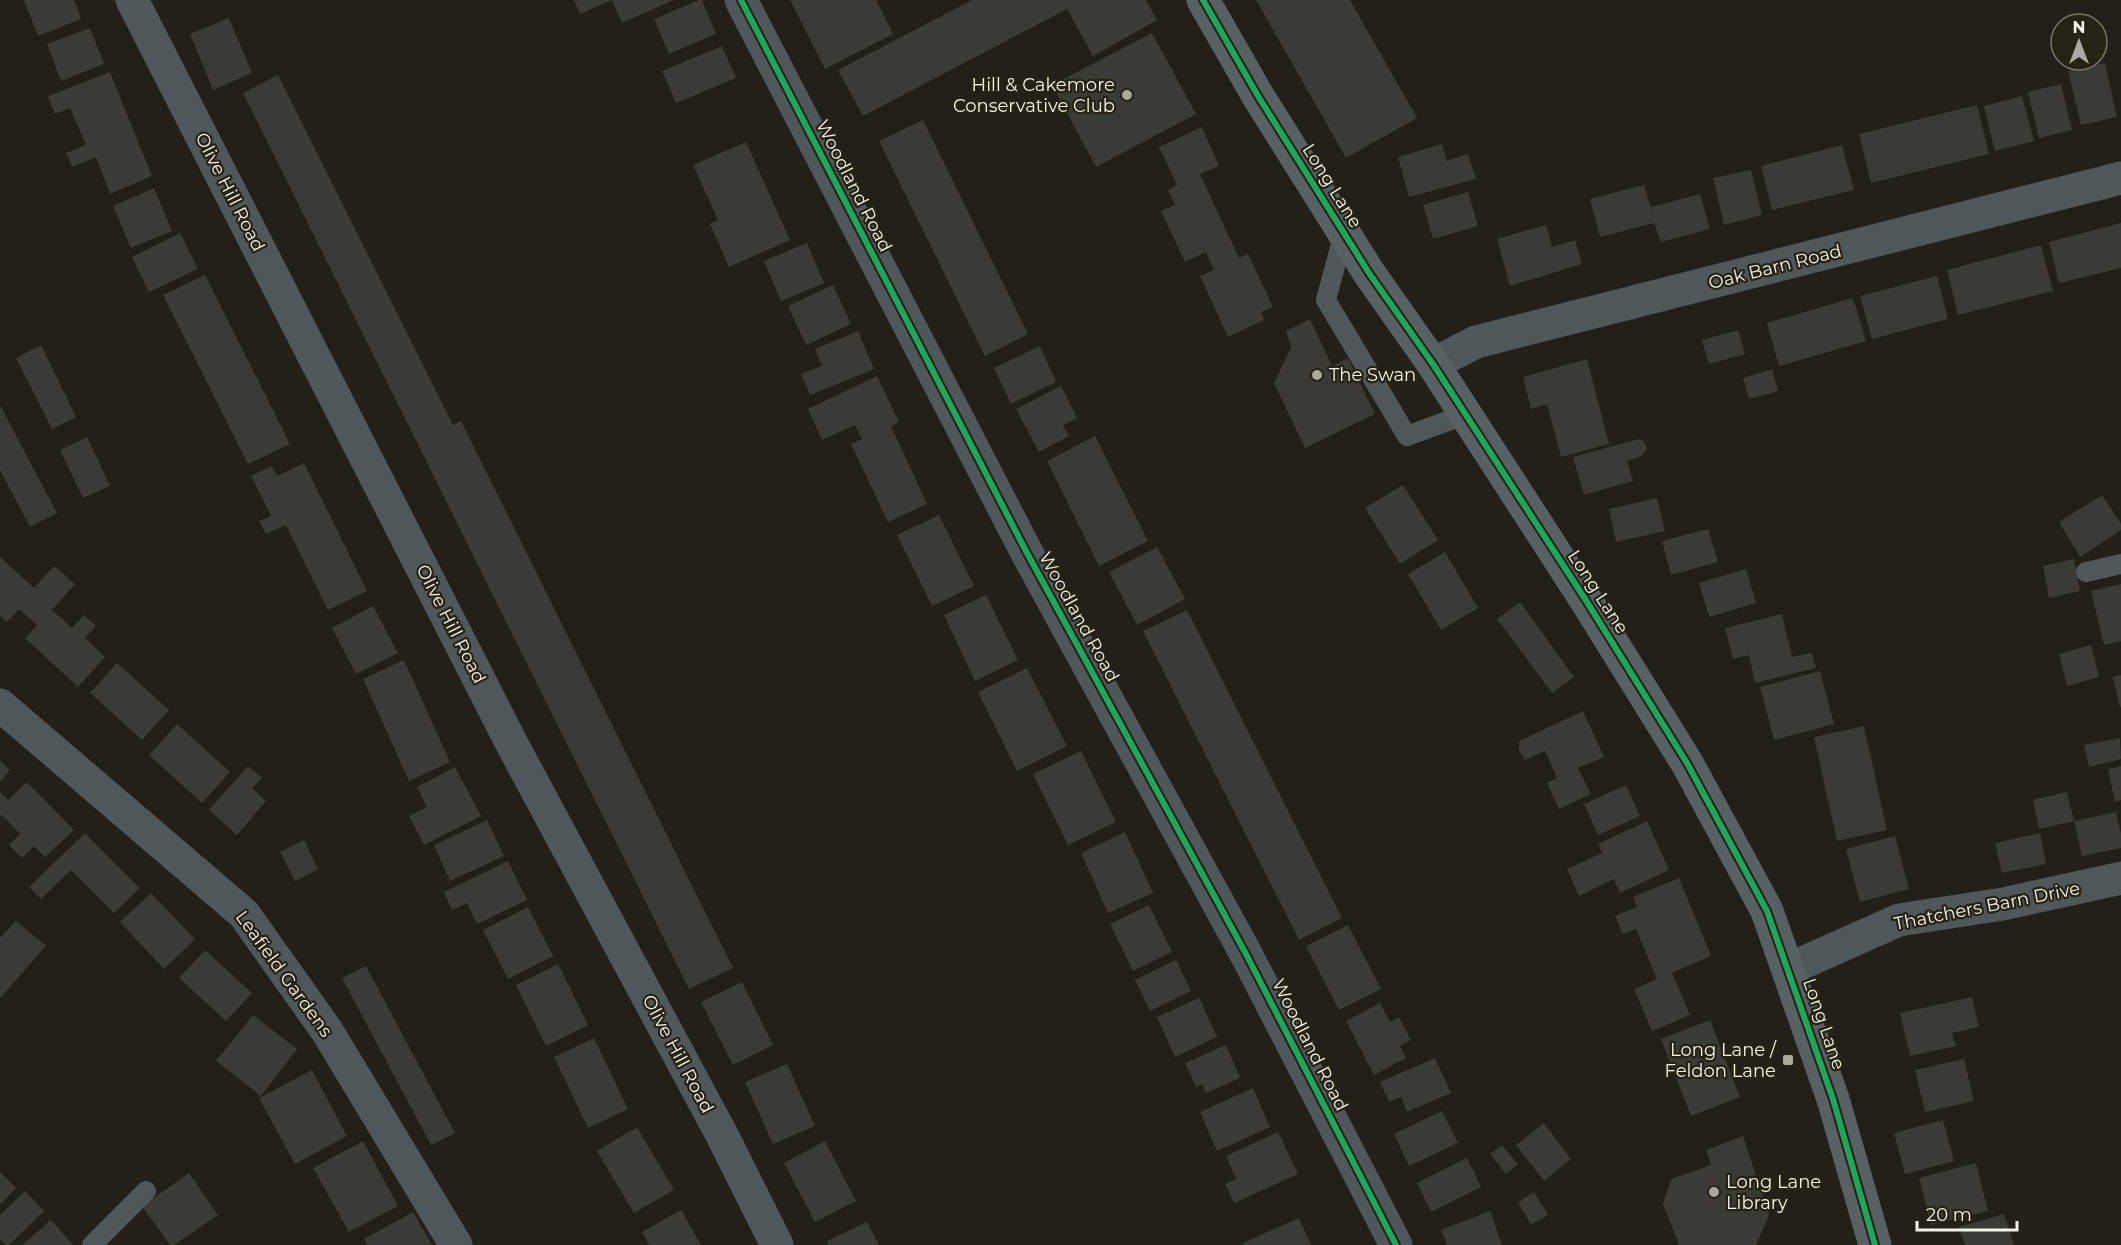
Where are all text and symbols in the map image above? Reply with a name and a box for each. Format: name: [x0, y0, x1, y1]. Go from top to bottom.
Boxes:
north arrow: [2049, 12, 2109, 72]
text: N: [2073, 18, 2085, 37]
place label: Hill & Cakemore Conservative Club: [953, 74, 1115, 117]
marker: Hill & Cakemore Conservative Club: [1120, 88, 1134, 102]
street label: Woodland Road: [811, 116, 897, 256]
street label: Olive Hill Road: [191, 129, 269, 255]
street label: Long Lane: [1297, 140, 1367, 232]
street label: Oak Barn Road: [1706, 240, 1844, 294]
place label: The Swan: [1329, 364, 1416, 386]
marker: The Swan: [1310, 368, 1324, 382]
street label: Long Lane: [1563, 546, 1633, 638]
street label: Woodland Road: [1034, 548, 1124, 686]
street label: Olive Hill Road: [412, 561, 490, 687]
street label: Thatchers Barn Drive: [1892, 877, 2082, 935]
street label: Leafield Gardens: [231, 907, 337, 1042]
street label: Woodland Road: [1267, 975, 1353, 1115]
street label: Long Lane: [1798, 975, 1850, 1073]
street label: Olive Hill Road: [638, 991, 718, 1117]
place label: Long Lane / Feldon Lane: [1665, 1039, 1777, 1082]
marker: Long Lane / Feldon Lane: [1781, 1053, 1795, 1067]
place label: Long Lane Library: [1726, 1171, 1821, 1214]
marker: Long Lane Library: [1707, 1185, 1721, 1199]
scale bar: [1917, 1194, 2018, 1232]
text: 20 m: [1926, 1204, 1972, 1226]

